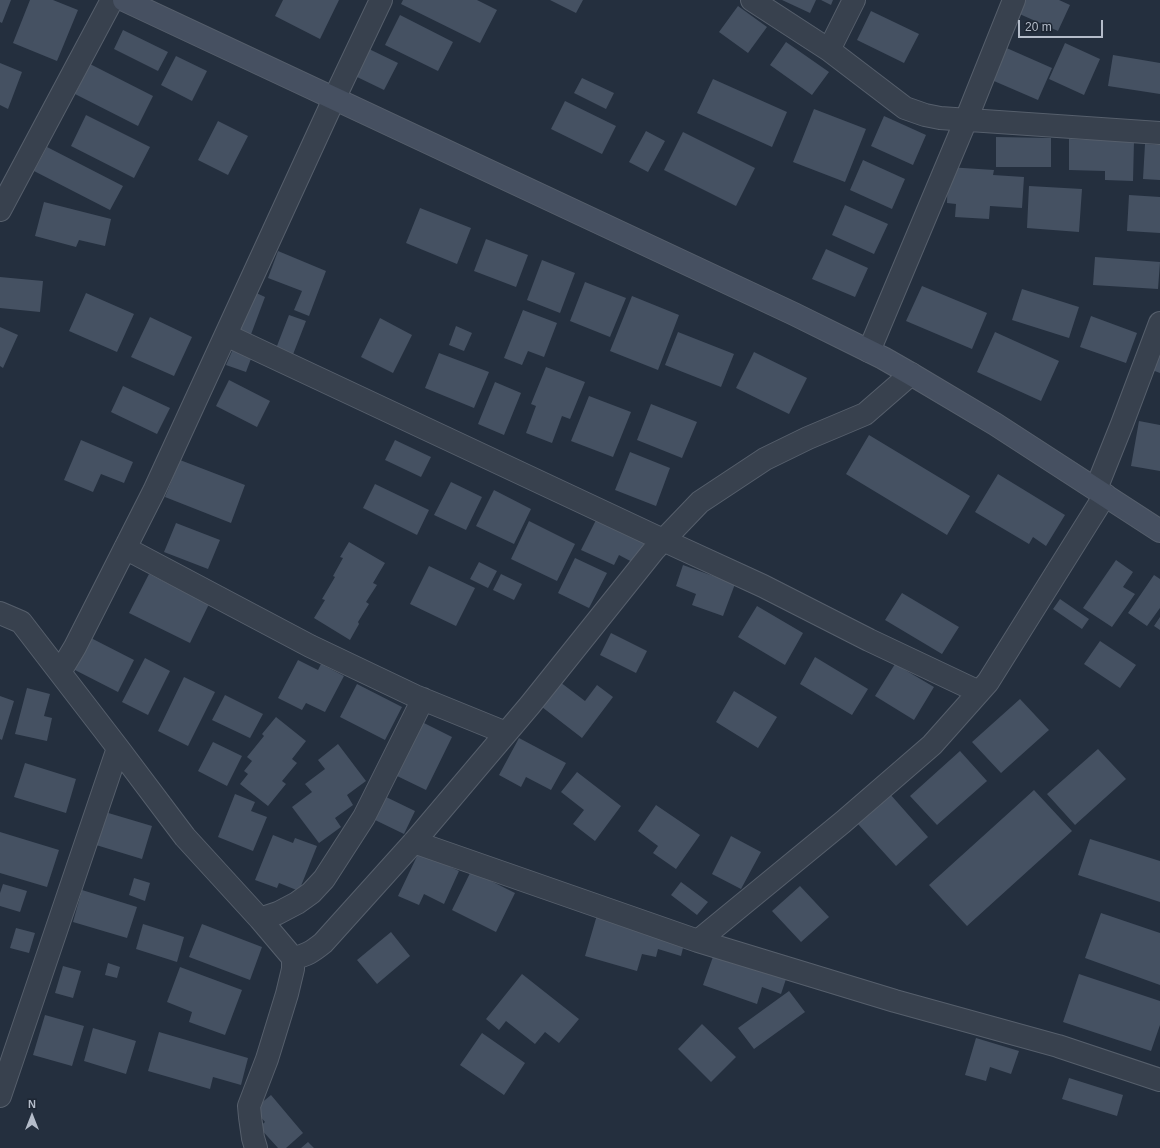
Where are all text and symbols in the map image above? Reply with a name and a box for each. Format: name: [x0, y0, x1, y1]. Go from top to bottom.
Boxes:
scale bar: [1020, 12, 1105, 38]
text: 20 m: [1025, 20, 1052, 34]
north arrow: [12, 1096, 52, 1136]
text: N: [28, 1098, 36, 1110]

